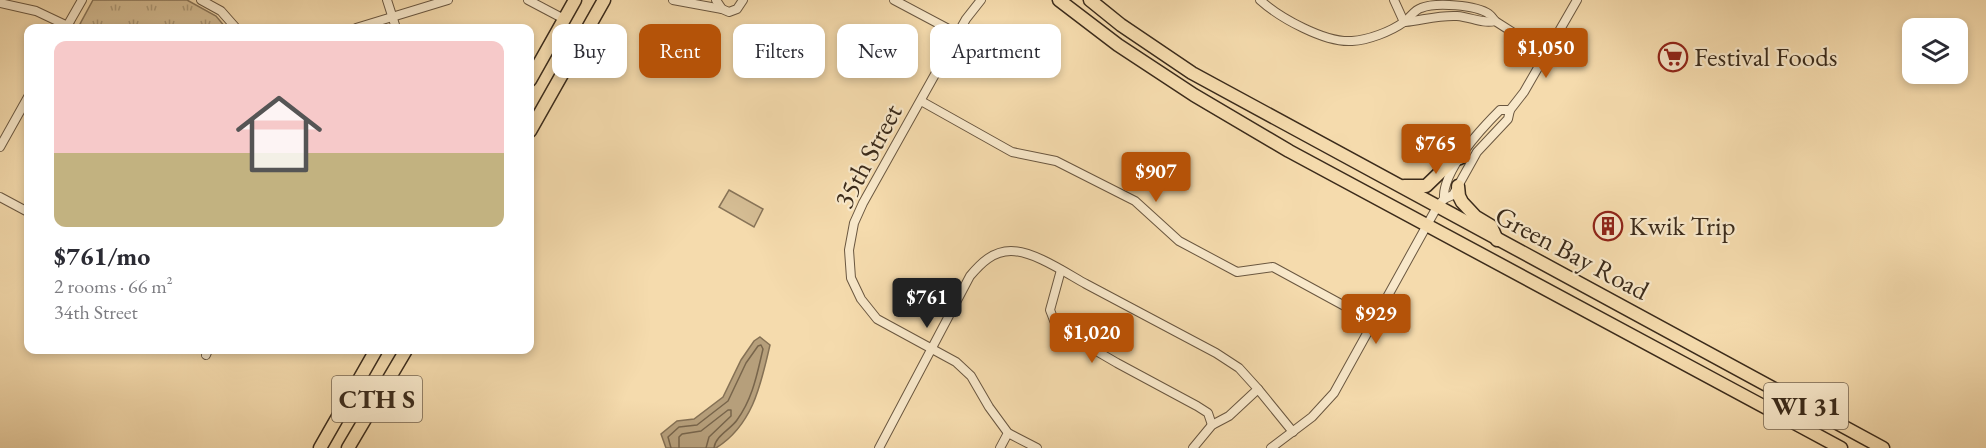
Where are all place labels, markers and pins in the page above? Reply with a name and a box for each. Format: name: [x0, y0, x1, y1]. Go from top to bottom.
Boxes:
pin: $1,050: [1497, 28, 1595, 79]
place label: Festival Foods: [1694, 39, 1838, 74]
supermarket icon: Festival Foods: [1657, 41, 1689, 73]
pin: $765: [1400, 124, 1472, 175]
pin: $907: [1120, 152, 1192, 203]
place label: Kwik Trip: [1629, 208, 1736, 243]
building icon: Kwik Trip: [1592, 210, 1624, 242]
pin: $761: [891, 278, 963, 329]
pin: $929: [1340, 294, 1412, 345]
pin: $1,020: [1043, 313, 1141, 364]

